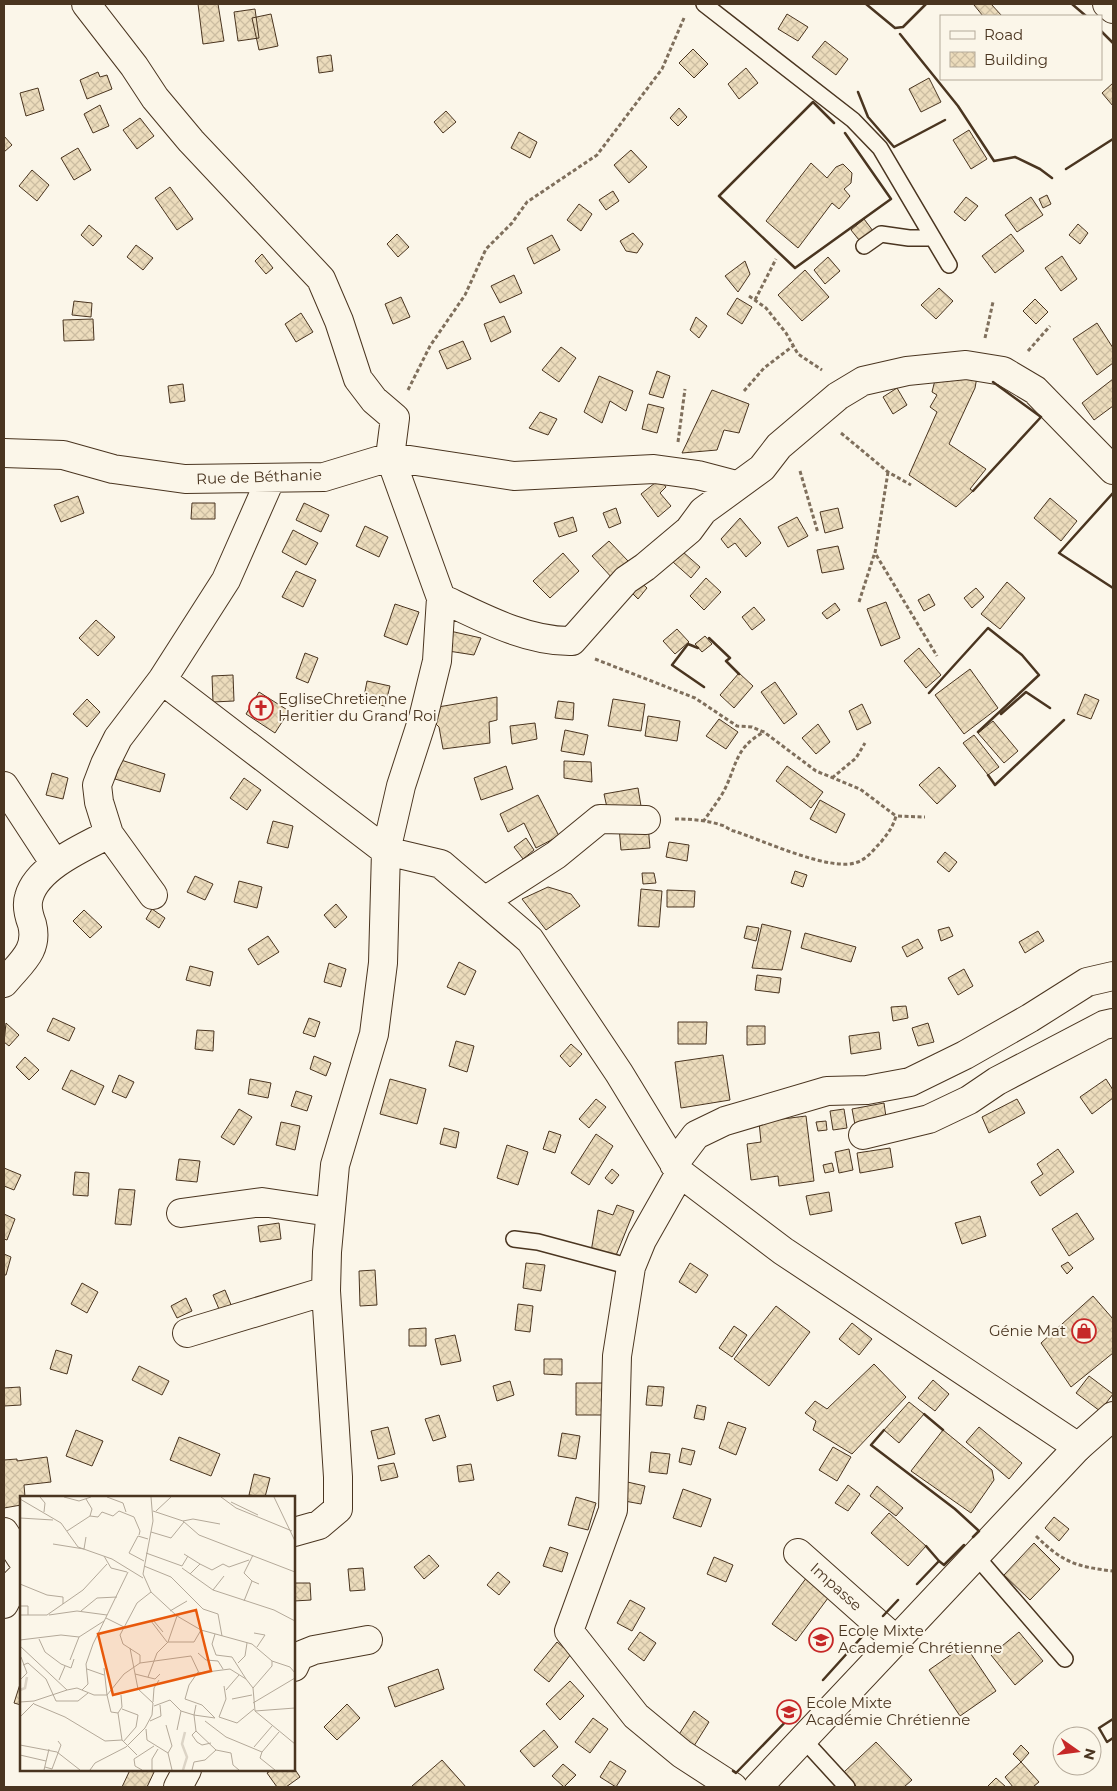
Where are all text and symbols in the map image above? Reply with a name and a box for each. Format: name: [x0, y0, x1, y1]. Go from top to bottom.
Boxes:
legend: [940, 15, 1102, 80]
text: Road: [984, 25, 1023, 44]
text: Building: [984, 50, 1048, 69]
street label: Rue de Béthanie: [196, 465, 322, 488]
place label: EgliseChretienne Heritier du Grand Roi: [278, 689, 437, 725]
church icon: EgliseChretienne Heritier du Grand Roi: [248, 695, 274, 721]
shop icon: Génie Mat: [1071, 1318, 1097, 1344]
place label: Génie Mat: [989, 1321, 1066, 1340]
inset map: [20, 1496, 295, 1771]
street label: Impasse: [807, 1558, 866, 1615]
place label: Ecole Mixte Academie Chrétienne: [838, 1621, 1002, 1657]
school or university icon: Ecole Mixte Academie Chrétienne: [808, 1627, 834, 1653]
place label: Ecole Mixte Académie Chrétienne: [806, 1693, 970, 1729]
school or university icon: Ecole Mixte Académie Chrétienne: [776, 1699, 802, 1725]
north arrow: [1052, 1726, 1102, 1776]
text: N: [1080, 1746, 1100, 1762]

